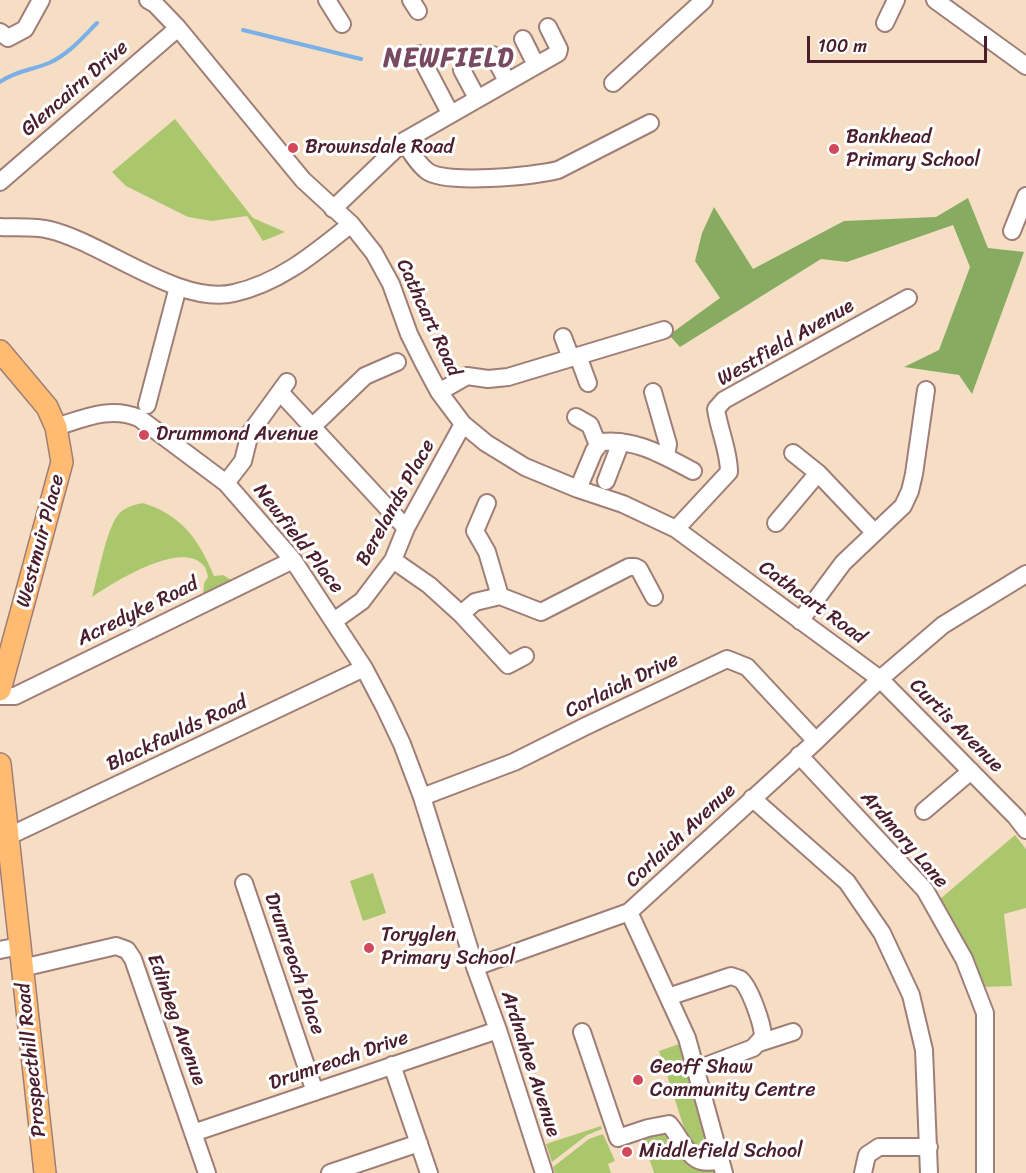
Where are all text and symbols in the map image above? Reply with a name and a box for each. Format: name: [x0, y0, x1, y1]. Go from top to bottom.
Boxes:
scale bar: [810, 24, 990, 62]
text: 100 m: [818, 30, 867, 62]
street label: Glencairn Drive: [16, 36, 134, 142]
district label: NEWFIELD: [385, 43, 513, 75]
place label: Bankhead Primary School: [846, 126, 980, 173]
place label: Brownsdale Road: [305, 136, 454, 160]
marker: Brownsdale Road: [286, 141, 300, 155]
marker: Bankhead Primary School: [827, 142, 841, 156]
street label: Cathcart Road: [390, 255, 466, 381]
street label: Westfield Avenue: [713, 294, 859, 392]
place label: Drummond Avenue: [156, 423, 318, 447]
marker: Drummond Avenue: [137, 428, 151, 442]
street label: Berelands Place: [351, 435, 441, 571]
street label: Westmuir Place: [12, 472, 70, 610]
street label: Newfield Place: [248, 479, 348, 599]
street label: Cathcart Road: [754, 556, 870, 650]
street label: Acredyke Road: [74, 572, 202, 652]
street label: Corlaich Drive: [561, 648, 683, 724]
street label: Curtis Avenue: [904, 674, 1008, 778]
street label: Blackfaulds Road: [103, 691, 251, 777]
street label: Corlaich Avenue: [621, 779, 741, 893]
street label: Ardmory Lane: [855, 786, 953, 894]
street label: Drumreoch Place: [258, 890, 330, 1038]
place label: Toryglen Primary School: [381, 924, 515, 971]
marker: Toryglen Primary School: [362, 941, 376, 955]
street label: Edinbeg Avenue: [141, 951, 211, 1089]
street label: Prospecthill Road: [12, 982, 52, 1138]
street label: Ardnahoe Avenue: [495, 988, 565, 1140]
street label: Drumreoch Drive: [266, 1026, 412, 1096]
place label: Geoff Shaw Community Centre: [650, 1056, 816, 1103]
marker: Geoff Shaw Community Centre: [631, 1073, 645, 1087]
place label: Middlefield School: [639, 1140, 803, 1164]
marker: Middlefield School: [620, 1145, 634, 1159]

